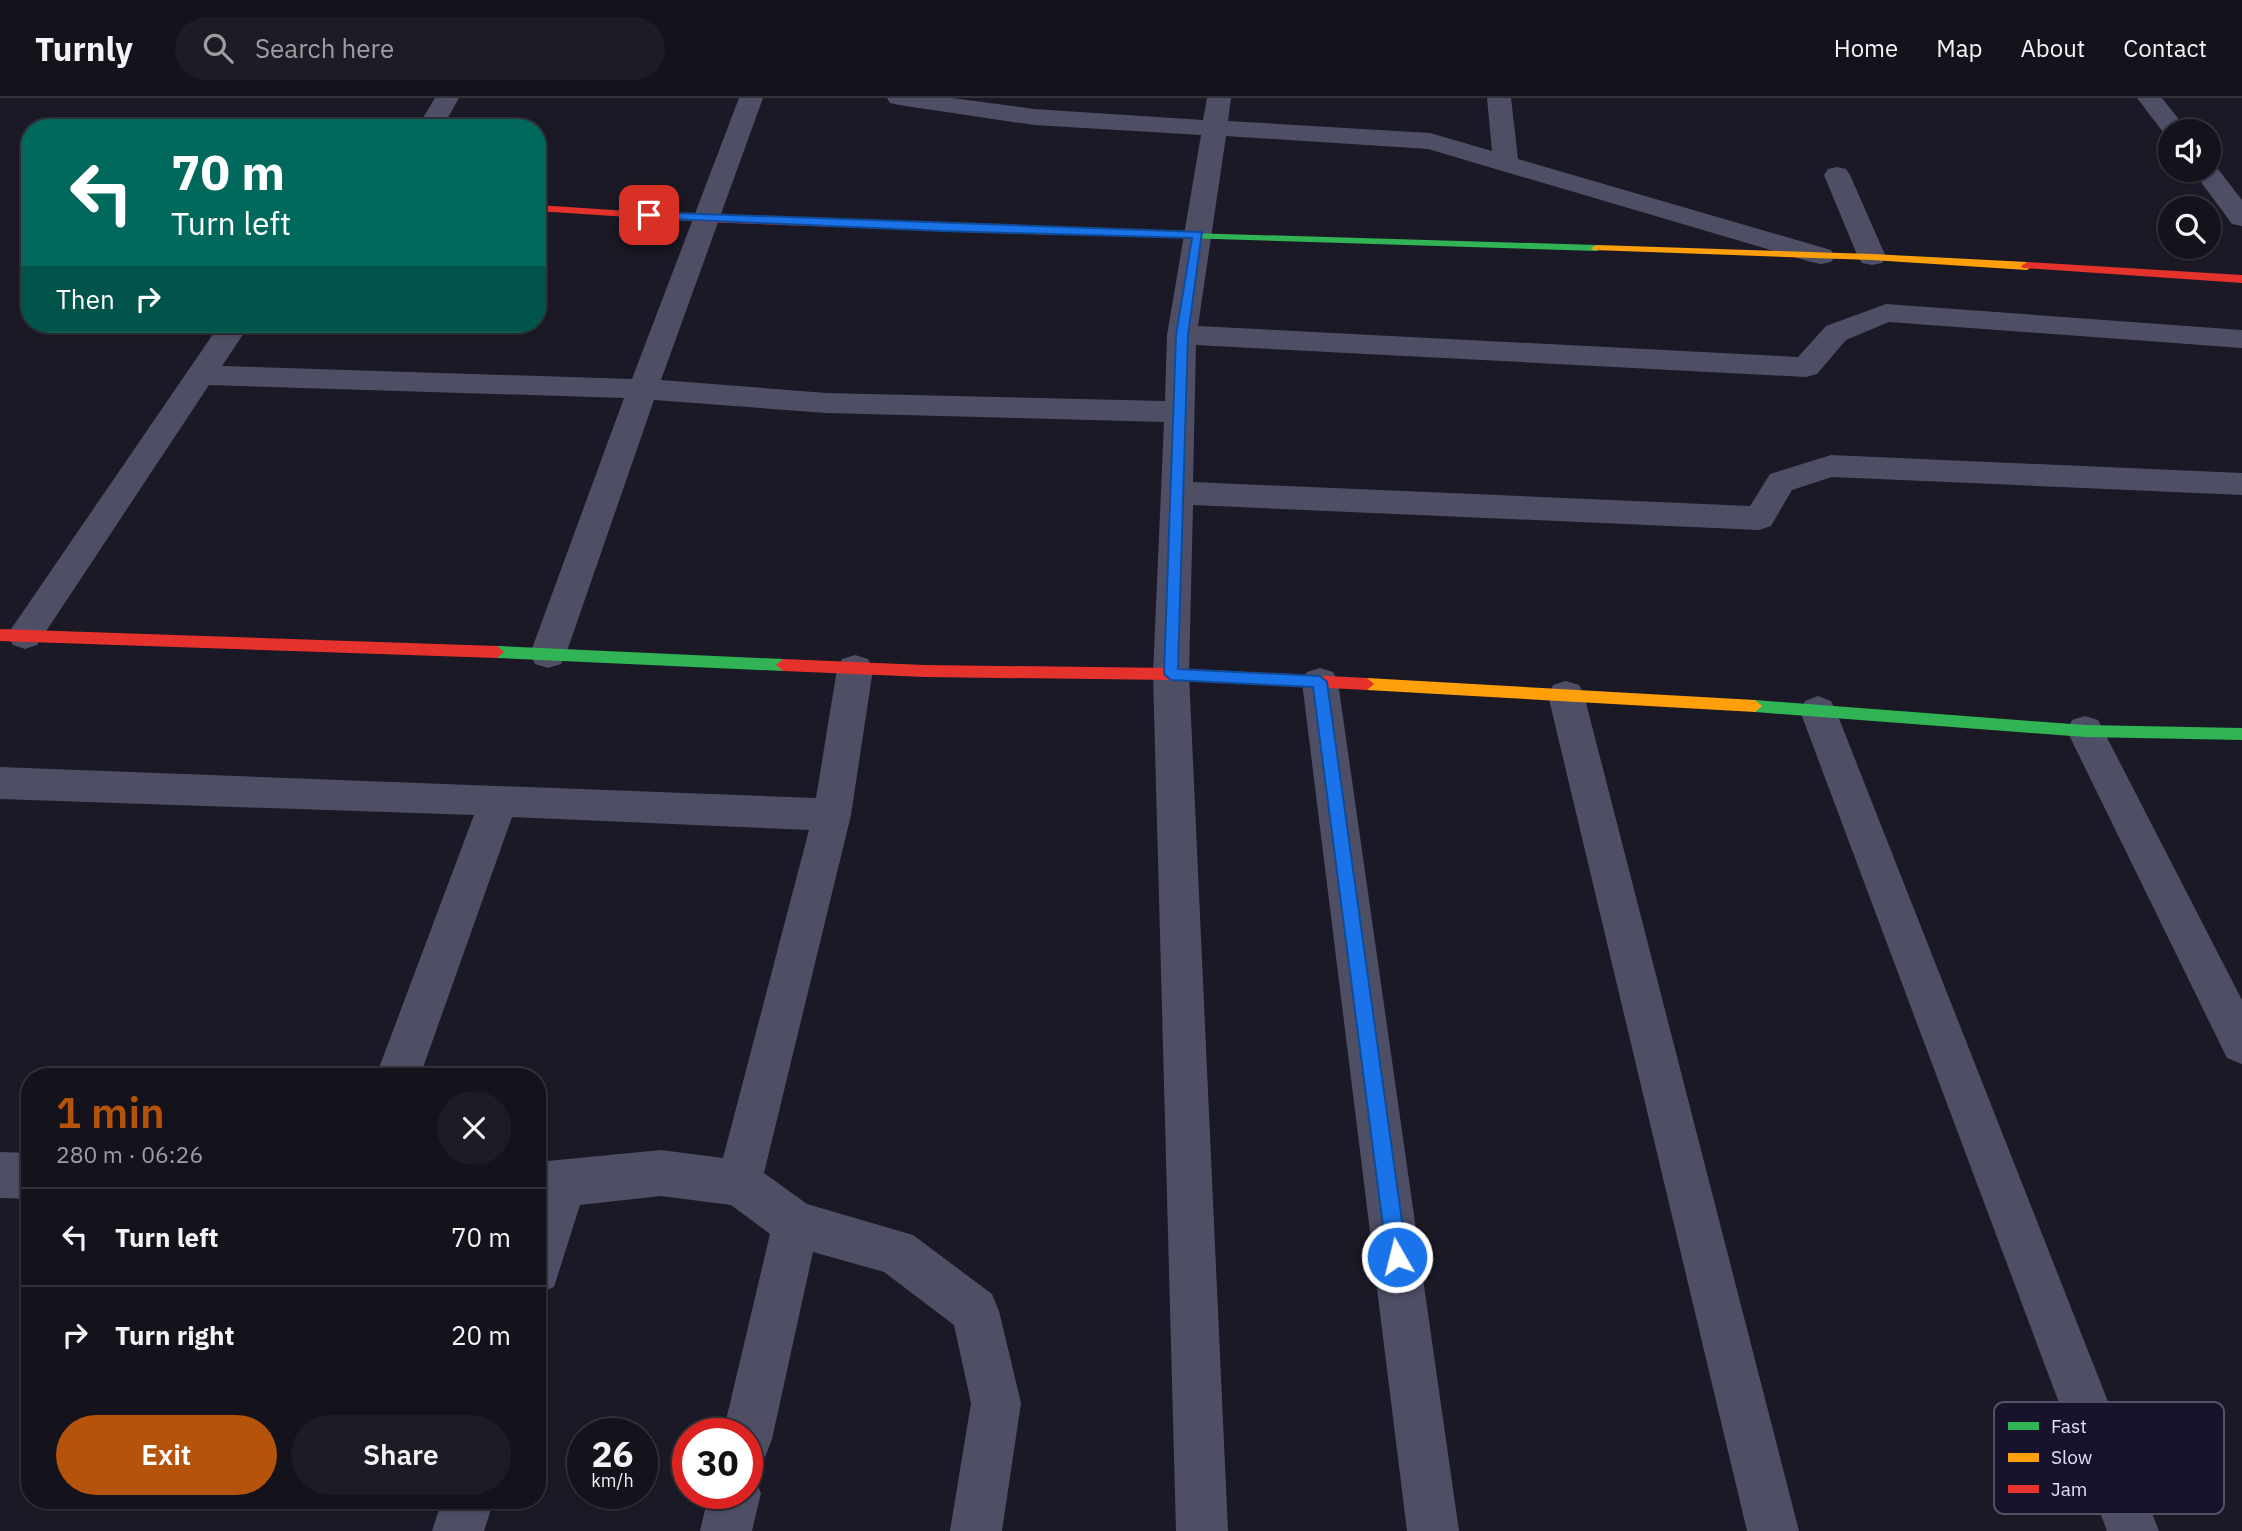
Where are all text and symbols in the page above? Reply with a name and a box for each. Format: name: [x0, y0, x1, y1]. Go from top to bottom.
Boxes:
search box: [175, 17, 665, 80]
text: Turnly: [35, 27, 133, 70]
icon: search: [199, 29, 237, 67]
text: Search here: [255, 31, 394, 65]
text: Home: [1834, 32, 1898, 64]
text: Map: [1936, 32, 1982, 64]
text: About: [2020, 32, 2085, 64]
text: Contact: [2123, 32, 2207, 64]
map controls: [2158, 119, 2221, 259]
button: sound: [2158, 119, 2221, 182]
text: 70 m: [171, 140, 285, 203]
icon: left: [56, 147, 147, 238]
pin: [619, 185, 679, 245]
icon: arrive: [630, 196, 668, 234]
button: search: [2158, 196, 2221, 259]
text: Turn left: [171, 202, 291, 244]
icon: right: [129, 280, 167, 318]
text: Then: [56, 282, 115, 316]
text: 1 min: [56, 1085, 165, 1140]
button: close: [437, 1091, 511, 1165]
text: 280 m · 06:26: [56, 1139, 203, 1169]
icon: left: [56, 1218, 94, 1256]
text: Turn left: [115, 1220, 218, 1254]
text: 70 m: [451, 1220, 511, 1254]
position arrow: [1360, 1220, 1434, 1294]
icon: right: [56, 1316, 94, 1354]
text: Turn right: [115, 1318, 234, 1352]
text: 20 m: [451, 1318, 511, 1352]
legend: [1994, 1402, 2224, 1514]
text: Fast: [2051, 1414, 2087, 1438]
button: Exit: [56, 1415, 277, 1495]
button: Share: [291, 1415, 511, 1495]
speed limit sign: 30: [672, 1418, 763, 1509]
text: 26: [591, 1431, 634, 1477]
text: Slow: [2051, 1445, 2092, 1469]
text: km/h: [591, 1469, 634, 1492]
text: Jam: [2051, 1477, 2087, 1501]

